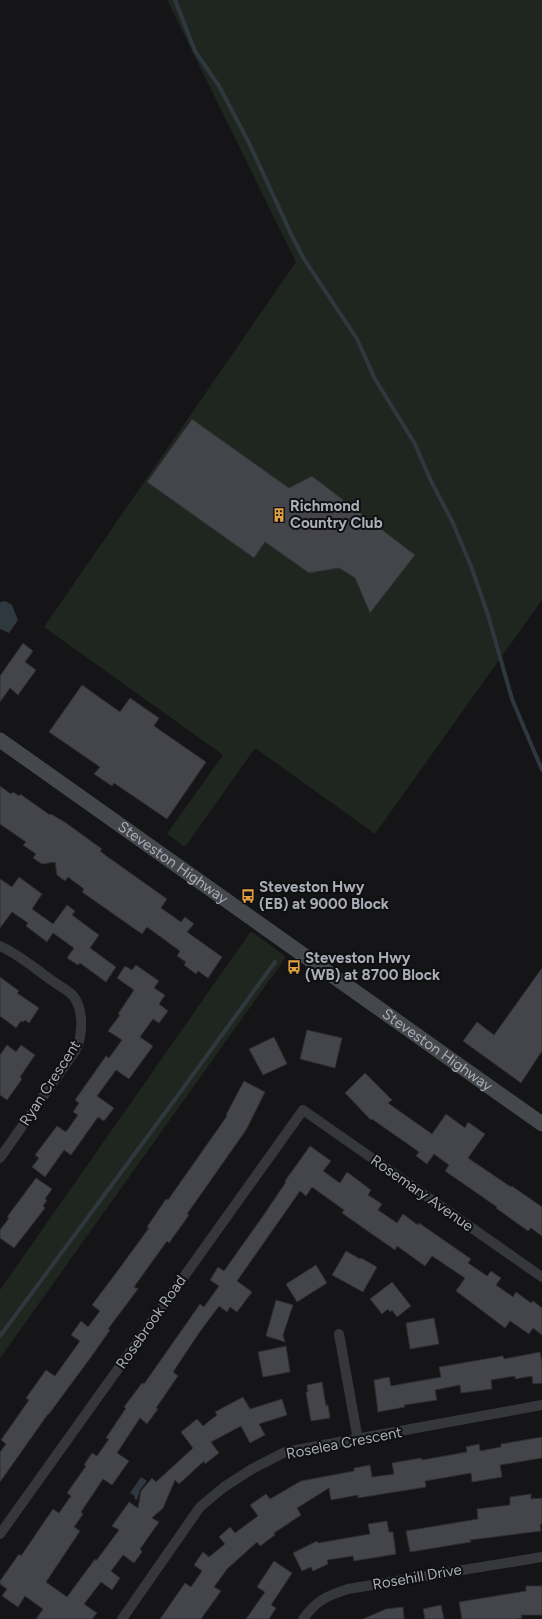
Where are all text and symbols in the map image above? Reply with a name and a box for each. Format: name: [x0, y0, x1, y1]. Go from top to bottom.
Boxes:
place label: Richmond Country Club: [290, 497, 383, 532]
building icon: Richmond Country Club: [271, 507, 287, 523]
street label: Steveston Highway: [114, 817, 232, 908]
place label: Steveston Hwy (EB) at 9000 Block: [259, 878, 389, 913]
bus stop icon: Steveston Hwy (EB) at 9000 Block: [240, 888, 256, 904]
place label: Steveston Hwy (WB) at 8700 Block: [305, 949, 440, 984]
bus stop icon: Steveston Hwy (WB) at 8700 Block: [286, 959, 302, 975]
street label: Steveston Highway: [379, 1005, 496, 1095]
street label: Ryan Crescent: [16, 1037, 84, 1129]
street label: Rosemary Avenue: [367, 1151, 477, 1235]
street label: Rosebrook Road: [112, 1272, 190, 1372]
street label: Roselea Crescent: [285, 1423, 404, 1463]
street label: Rosehill Drive: [371, 1560, 463, 1594]

